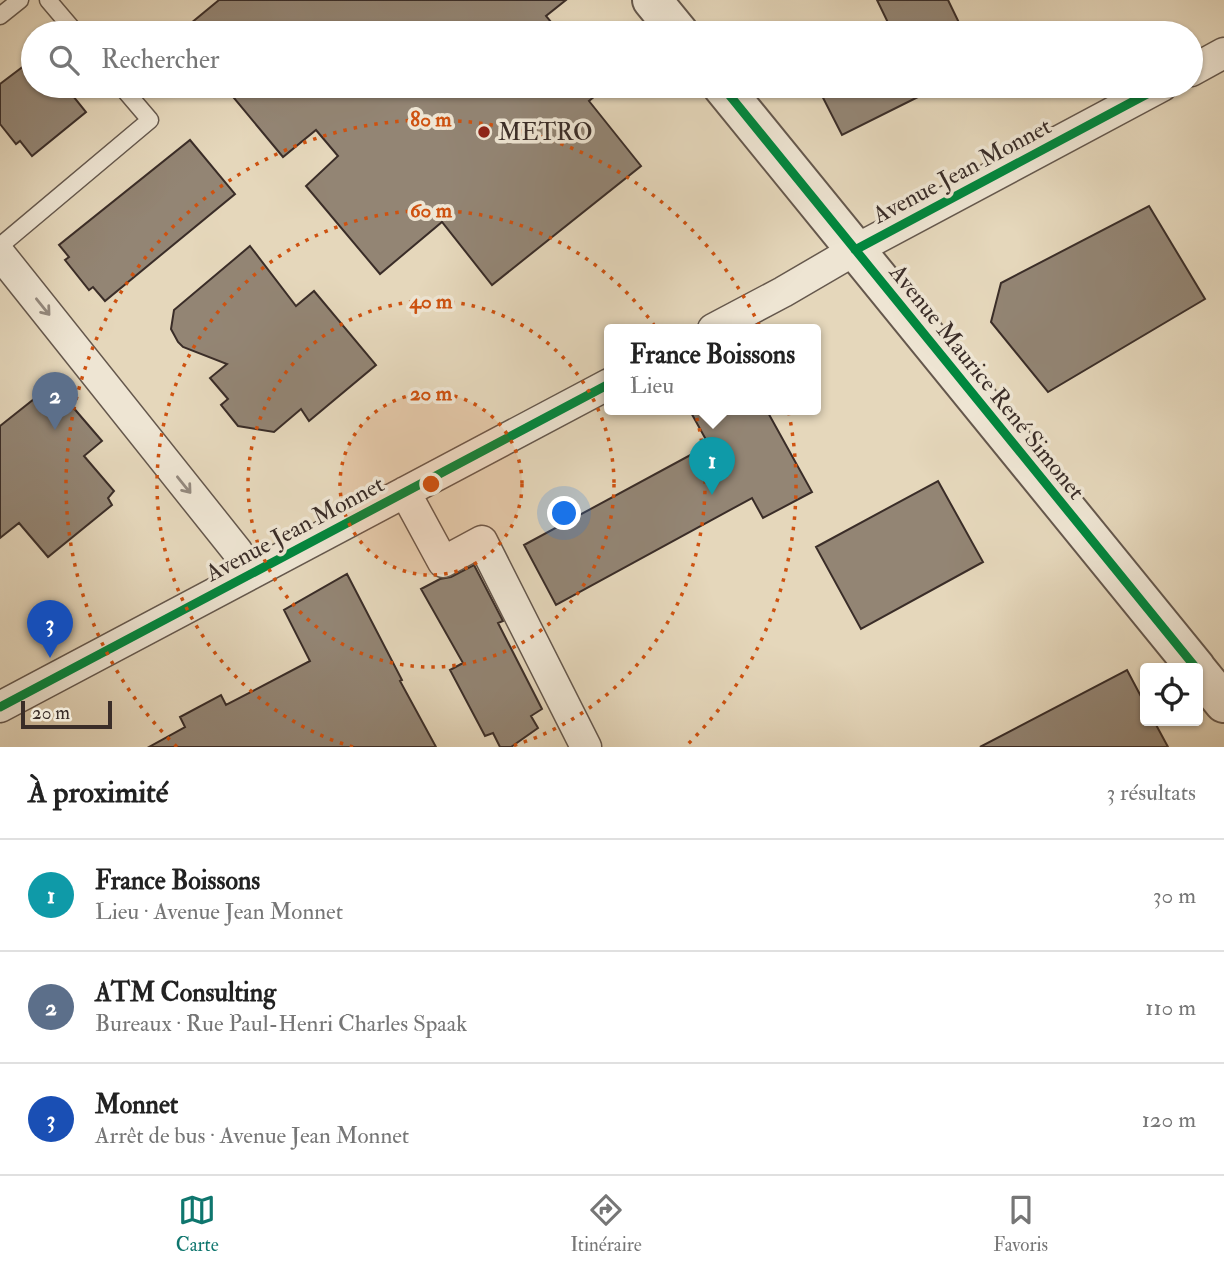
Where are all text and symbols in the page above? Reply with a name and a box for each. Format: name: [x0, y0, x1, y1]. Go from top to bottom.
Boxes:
search box: [21, 21, 1203, 98]
icon: search: [45, 41, 83, 79]
text: Rechercher: [101, 44, 220, 76]
text: 80 m: [410, 106, 452, 133]
street label: Avenue Jean Monnet: [866, 111, 1057, 232]
place label: METRO: [498, 117, 593, 148]
marker: METRO: [476, 124, 492, 140]
text: 60 m: [410, 197, 453, 224]
street label: Avenue Maurice René Simonet: [882, 257, 1092, 506]
text: 40 m: [409, 288, 453, 315]
one-way arrow: [35, 297, 50, 316]
popup: [604, 324, 821, 415]
text: France Boissons: [630, 339, 795, 371]
text: Lieu: [630, 371, 674, 400]
pin: 2: [32, 372, 78, 430]
text: 20 m: [410, 380, 453, 407]
pin: 1: [689, 437, 735, 495]
street label: Avenue Jean Monnet: [199, 469, 390, 590]
centre of rings: [419, 472, 443, 496]
one-way arrow: [177, 475, 192, 493]
your location: [547, 496, 581, 530]
pin: 3: [27, 600, 73, 658]
map controls: [1140, 663, 1203, 726]
button: locate: [1140, 663, 1203, 726]
scale bar: [21, 698, 112, 730]
text: 20 m: [32, 701, 70, 725]
text: À proximité: [28, 774, 168, 811]
text: 3 résultats: [1106, 778, 1196, 807]
text: France Boissons: [95, 865, 260, 897]
text: 1: [47, 881, 55, 910]
text: 30 m: [1153, 881, 1196, 910]
text: Lieu · Avenue Jean Monnet: [95, 897, 343, 926]
text: ATM Consulting: [95, 977, 276, 1009]
text: 2: [45, 993, 57, 1022]
text: 110 m: [1145, 993, 1196, 1022]
text: Bureaux · Rue Paul-Henri Charles Spaak: [95, 1009, 467, 1038]
text: Monnet: [95, 1089, 178, 1121]
text: 3: [47, 1105, 55, 1134]
text: 120 m: [1142, 1105, 1196, 1134]
text: Arrêt de bus · Avenue Jean Monnet: [95, 1121, 409, 1150]
tab: Carte: [176, 1191, 219, 1257]
tab: Itinéraire: [570, 1191, 642, 1257]
tab: Favoris: [993, 1191, 1048, 1257]

